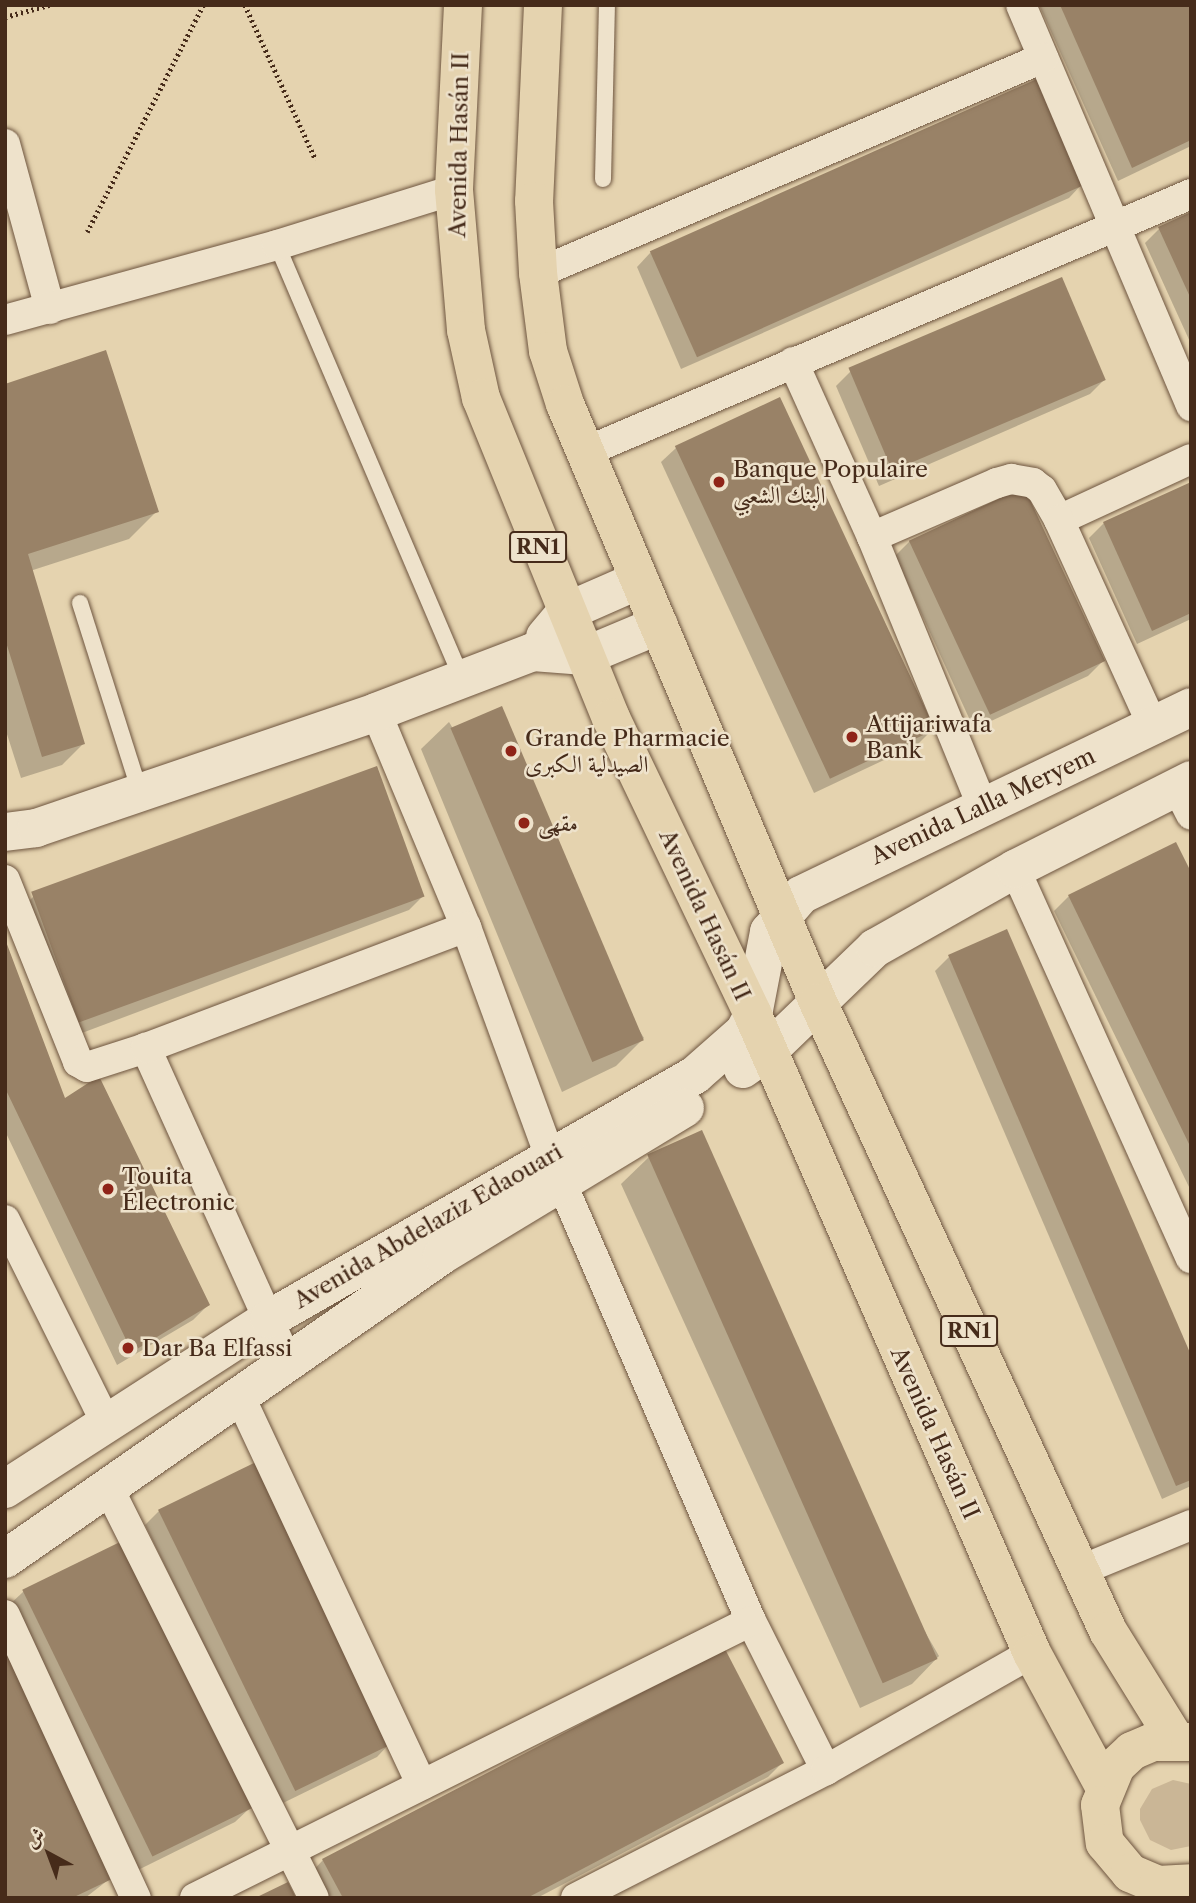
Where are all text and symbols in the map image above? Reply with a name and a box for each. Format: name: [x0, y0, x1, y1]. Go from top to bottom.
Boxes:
street label: Avenida Hasán II: [444, 52, 474, 238]
place label: Banque Populaire البنك الشعبي: [733, 455, 928, 509]
marker: Banque Populaire البنك الشعبي: [711, 474, 727, 490]
road number: RN1: [508, 530, 568, 564]
place label: Attijariwafa Bank: [866, 710, 992, 764]
place label: Grande Pharmacie الصيدلية الكبرى: [525, 724, 730, 778]
marker: Attijariwafa Bank: [844, 729, 860, 745]
street label: Avenida Lalla Meryem: [866, 742, 1100, 870]
marker: Grande Pharmacie الصيدلية الكبرى: [503, 743, 519, 759]
place label: مقهى: [538, 809, 578, 837]
marker: مقهى: [516, 815, 532, 831]
street label: Avenida Hasán II: [653, 825, 757, 1005]
street label: Avenida Abdelaziz Edaouari: [288, 1137, 568, 1315]
place label: Touita Électronic: [122, 1162, 235, 1216]
marker: Touita Électronic: [100, 1181, 116, 1197]
road number: RN1: [939, 1314, 999, 1348]
place label: Dar Ba Elfassi: [142, 1334, 293, 1362]
marker: Dar Ba Elfassi: [120, 1340, 136, 1356]
street label: Avenida Hasán II: [885, 1343, 985, 1523]
north arrow: [14, 1819, 84, 1889]
text: ش: [20, 1823, 50, 1853]

